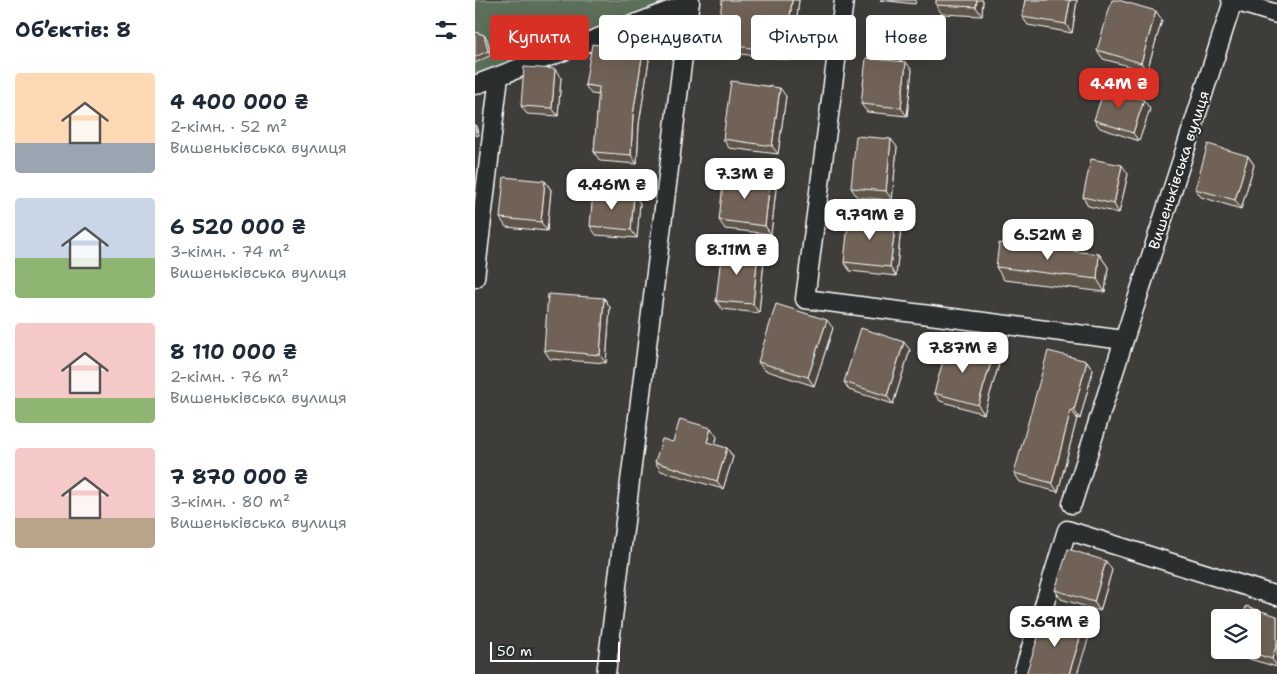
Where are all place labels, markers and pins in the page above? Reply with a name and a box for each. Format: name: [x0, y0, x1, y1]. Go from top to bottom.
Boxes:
pin: 4.4M ₴: [1078, 68, 1160, 110]
pin: 7.3M ₴: [704, 158, 786, 200]
pin: 4.46M ₴: [566, 168, 658, 211]
pin: 9.79M ₴: [824, 198, 916, 241]
pin: 6.52M ₴: [1002, 218, 1094, 261]
pin: 8.11M ₴: [691, 234, 783, 276]
pin: 7.87M ₴: [917, 332, 1009, 374]
pin: 5.69M ₴: [1009, 606, 1101, 648]

